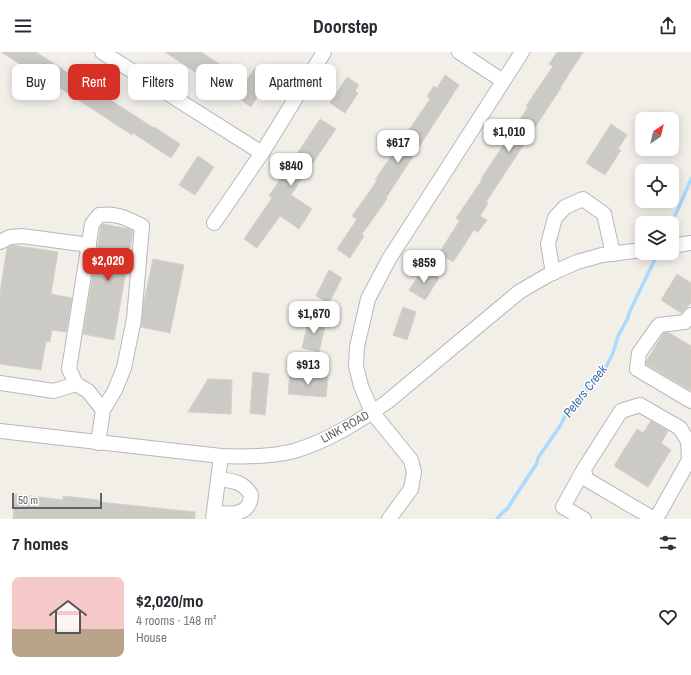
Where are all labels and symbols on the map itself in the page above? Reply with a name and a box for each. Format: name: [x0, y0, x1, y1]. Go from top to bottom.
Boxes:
north arrow: [635, 112, 679, 156]
pin: $1,010: [476, 119, 542, 153]
pin: $617: [374, 130, 422, 164]
pin: $840: [267, 153, 315, 187]
pin: $2,020: [75, 248, 141, 282]
pin: $859: [400, 250, 448, 284]
pin: $1,670: [281, 301, 347, 335]
pin: $913: [284, 352, 332, 386]
water label: Peters Creek: [559, 361, 611, 421]
street label: LINK ROAD: [318, 407, 372, 447]
scale bar: [12, 491, 102, 510]

